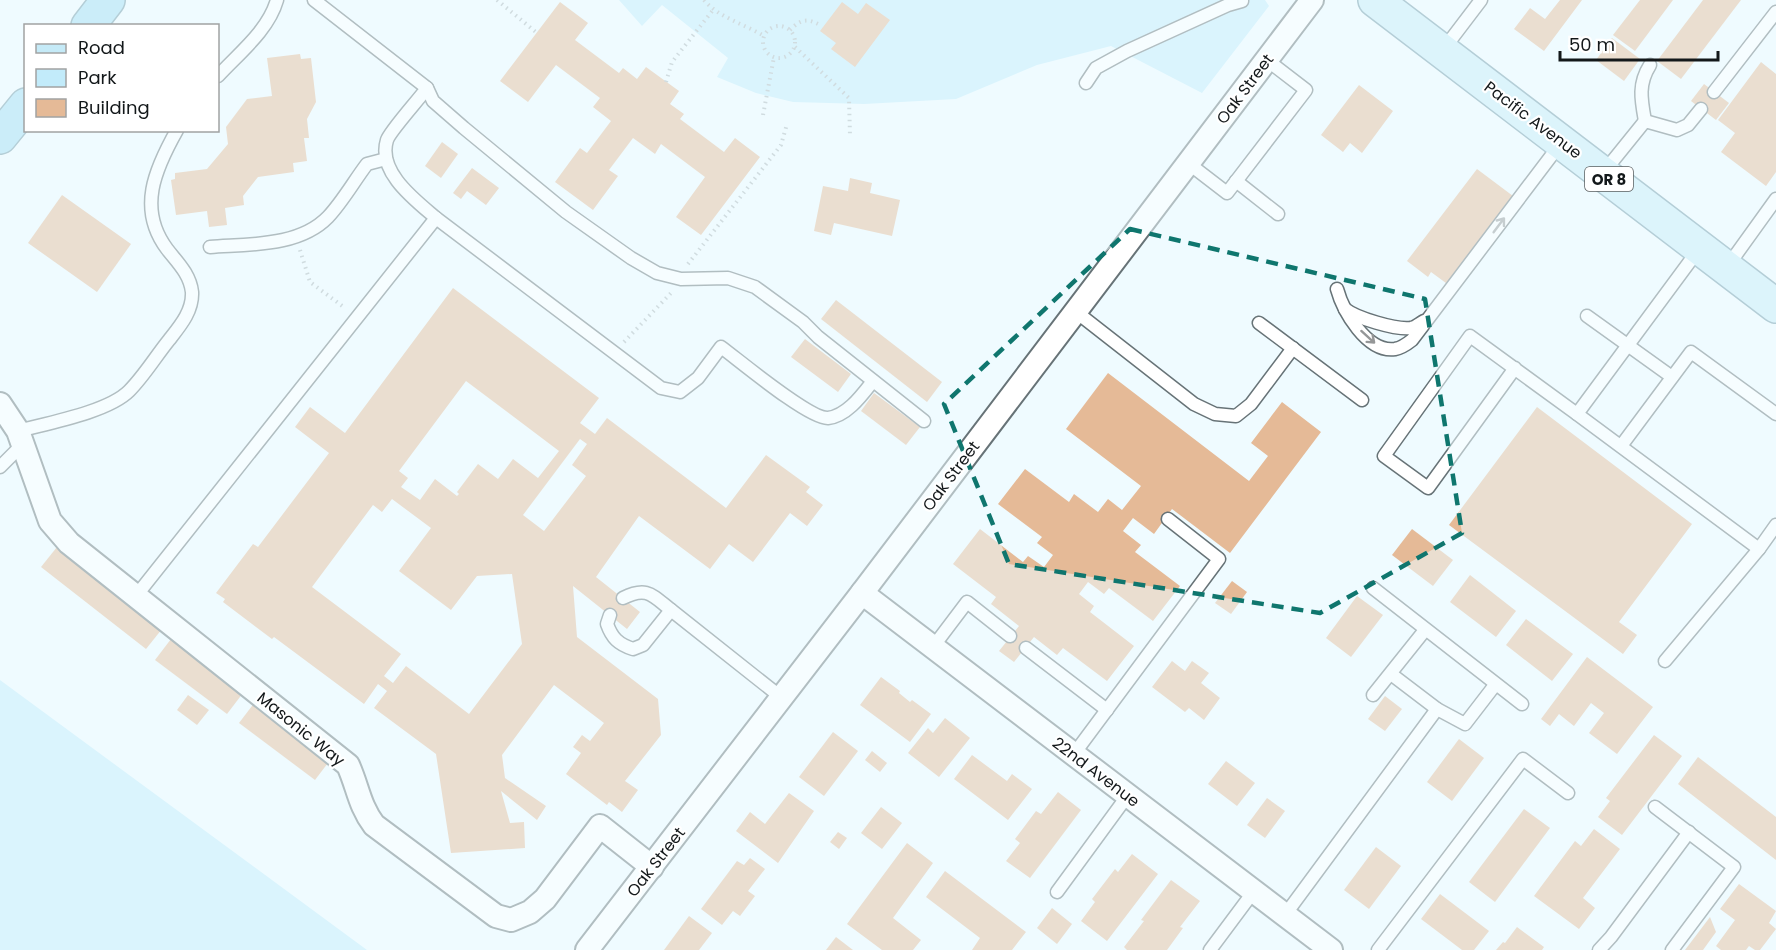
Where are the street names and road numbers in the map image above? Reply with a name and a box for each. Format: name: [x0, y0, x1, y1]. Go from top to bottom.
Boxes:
street label: Oak Street: [1211, 49, 1279, 129]
street label: Pacific Avenue: [1479, 76, 1587, 164]
road number: OR 8: [1585, 167, 1633, 191]
street label: Oak Street: [917, 436, 985, 516]
street label: Masonic Way: [252, 686, 350, 772]
street label: 22nd Avenue: [1048, 732, 1144, 812]
street label: Oak Street: [621, 822, 691, 902]

